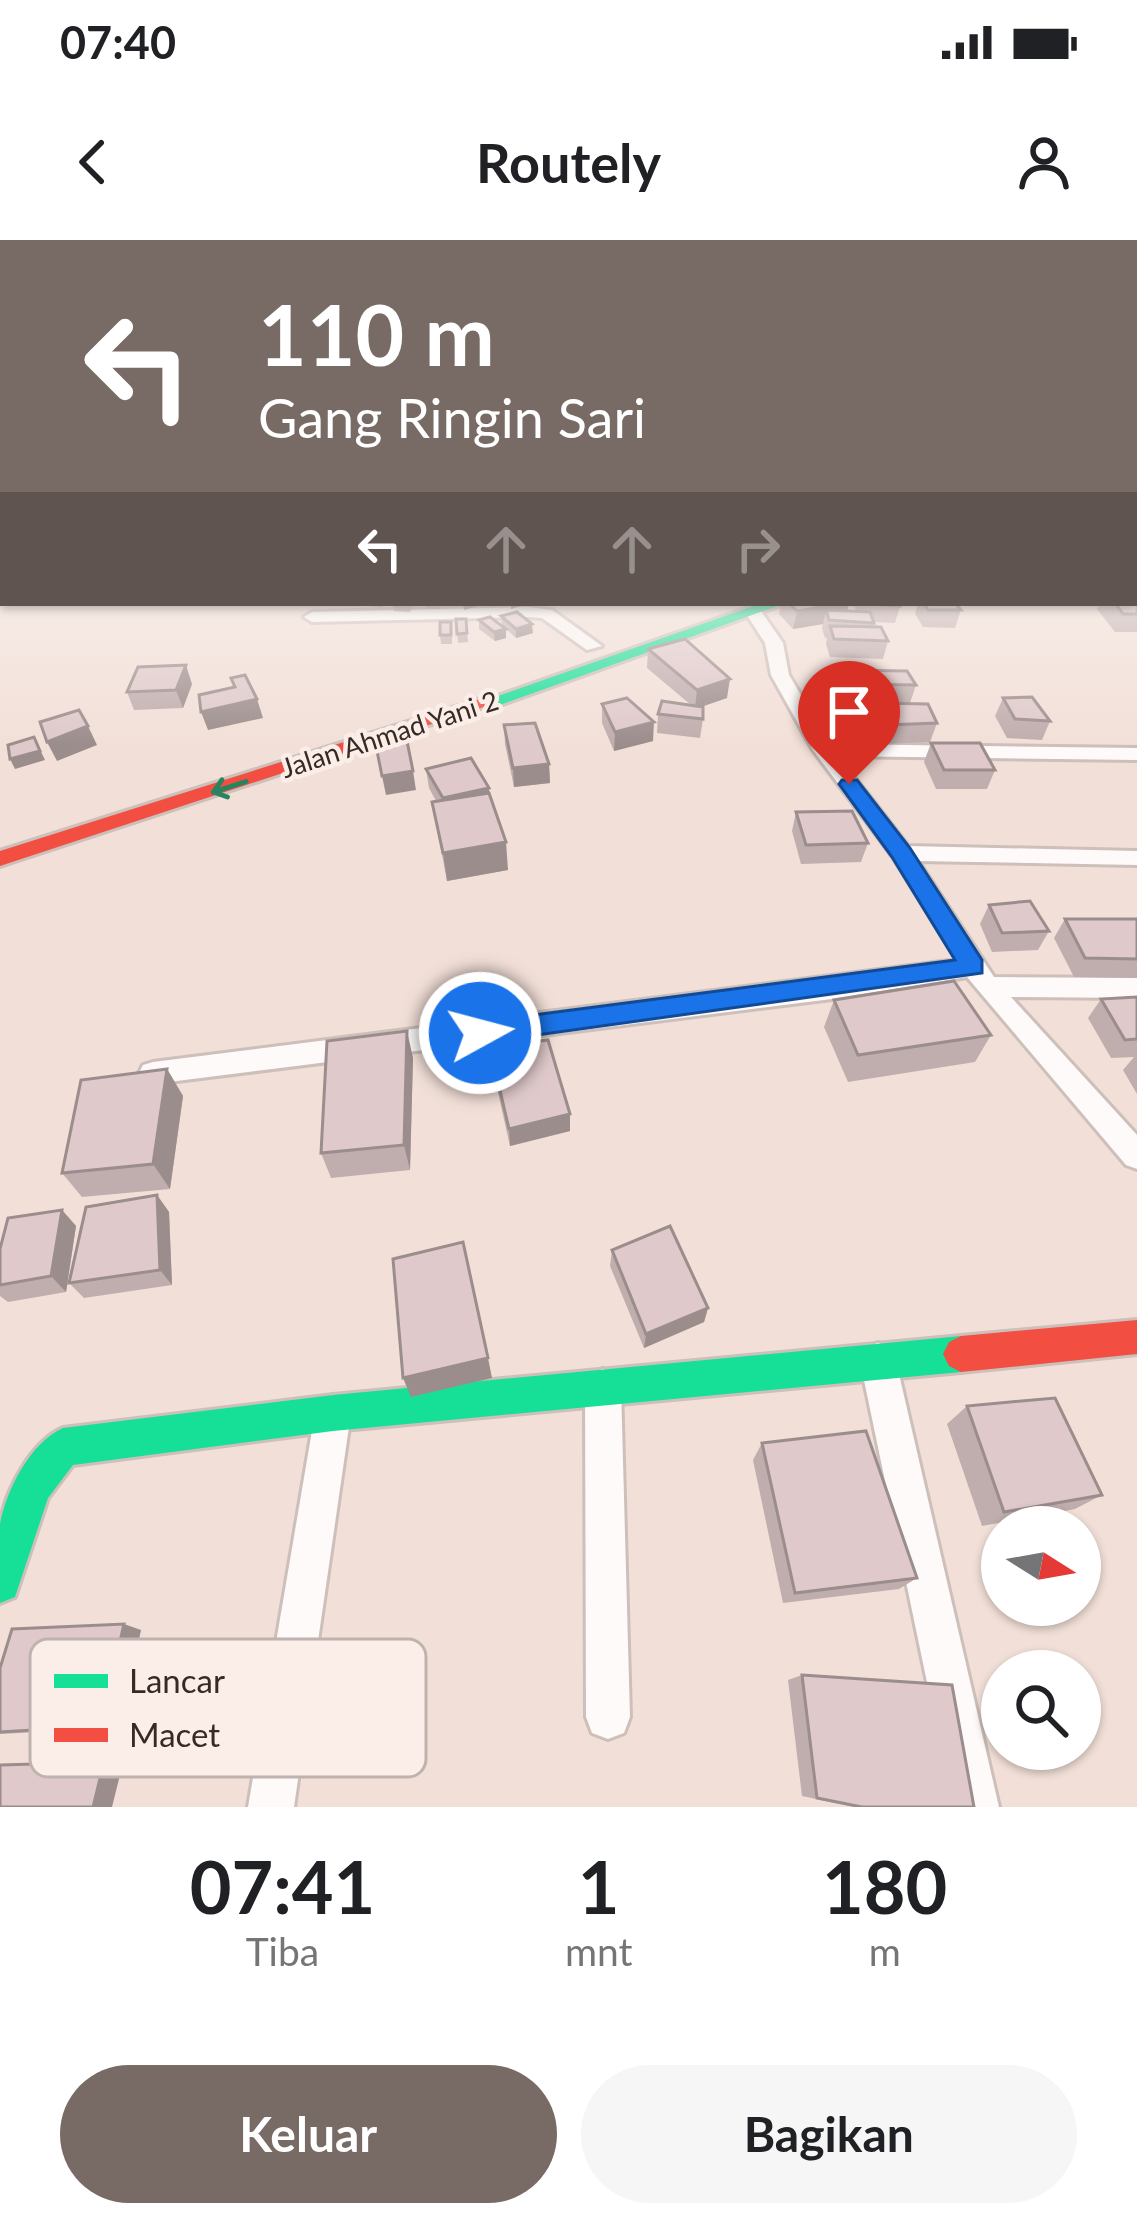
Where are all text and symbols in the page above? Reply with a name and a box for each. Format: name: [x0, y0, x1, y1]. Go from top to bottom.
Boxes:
text: 07:40: [60, 15, 176, 69]
icon: back: [60, 129, 126, 195]
icon: person: [1011, 129, 1077, 195]
text: Routely: [476, 130, 661, 195]
text: 110 m: [258, 283, 495, 384]
icon: left: [60, 288, 216, 444]
text: Gang Ringin Sari: [258, 385, 646, 450]
icon: left: [347, 516, 413, 582]
icon: ahead: [473, 516, 539, 582]
icon: ahead: [599, 516, 665, 582]
icon: right: [725, 516, 791, 582]
pin: [798, 661, 900, 784]
icon: arrive: [816, 679, 882, 745]
street label: Jalan Ahmad Yani 2: [277, 683, 502, 784]
one-way arrow: [211, 778, 249, 800]
position arrow: [417, 970, 543, 1096]
north arrow: [981, 1506, 1101, 1626]
map controls: [981, 1506, 1101, 1770]
legend: [30, 1639, 426, 1777]
button: search: [981, 1650, 1101, 1770]
text: Lancar: [129, 1660, 225, 1700]
text: Macet: [129, 1714, 220, 1754]
text: 07:41: [190, 1843, 375, 1929]
text: 1: [578, 1843, 620, 1929]
text: 180: [822, 1843, 947, 1929]
text: Tiba: [246, 1928, 319, 1974]
text: mnt: [565, 1928, 632, 1974]
text: m: [869, 1928, 901, 1974]
button: Keluar: [60, 2065, 557, 2203]
button: Bagikan: [581, 2065, 1077, 2203]

